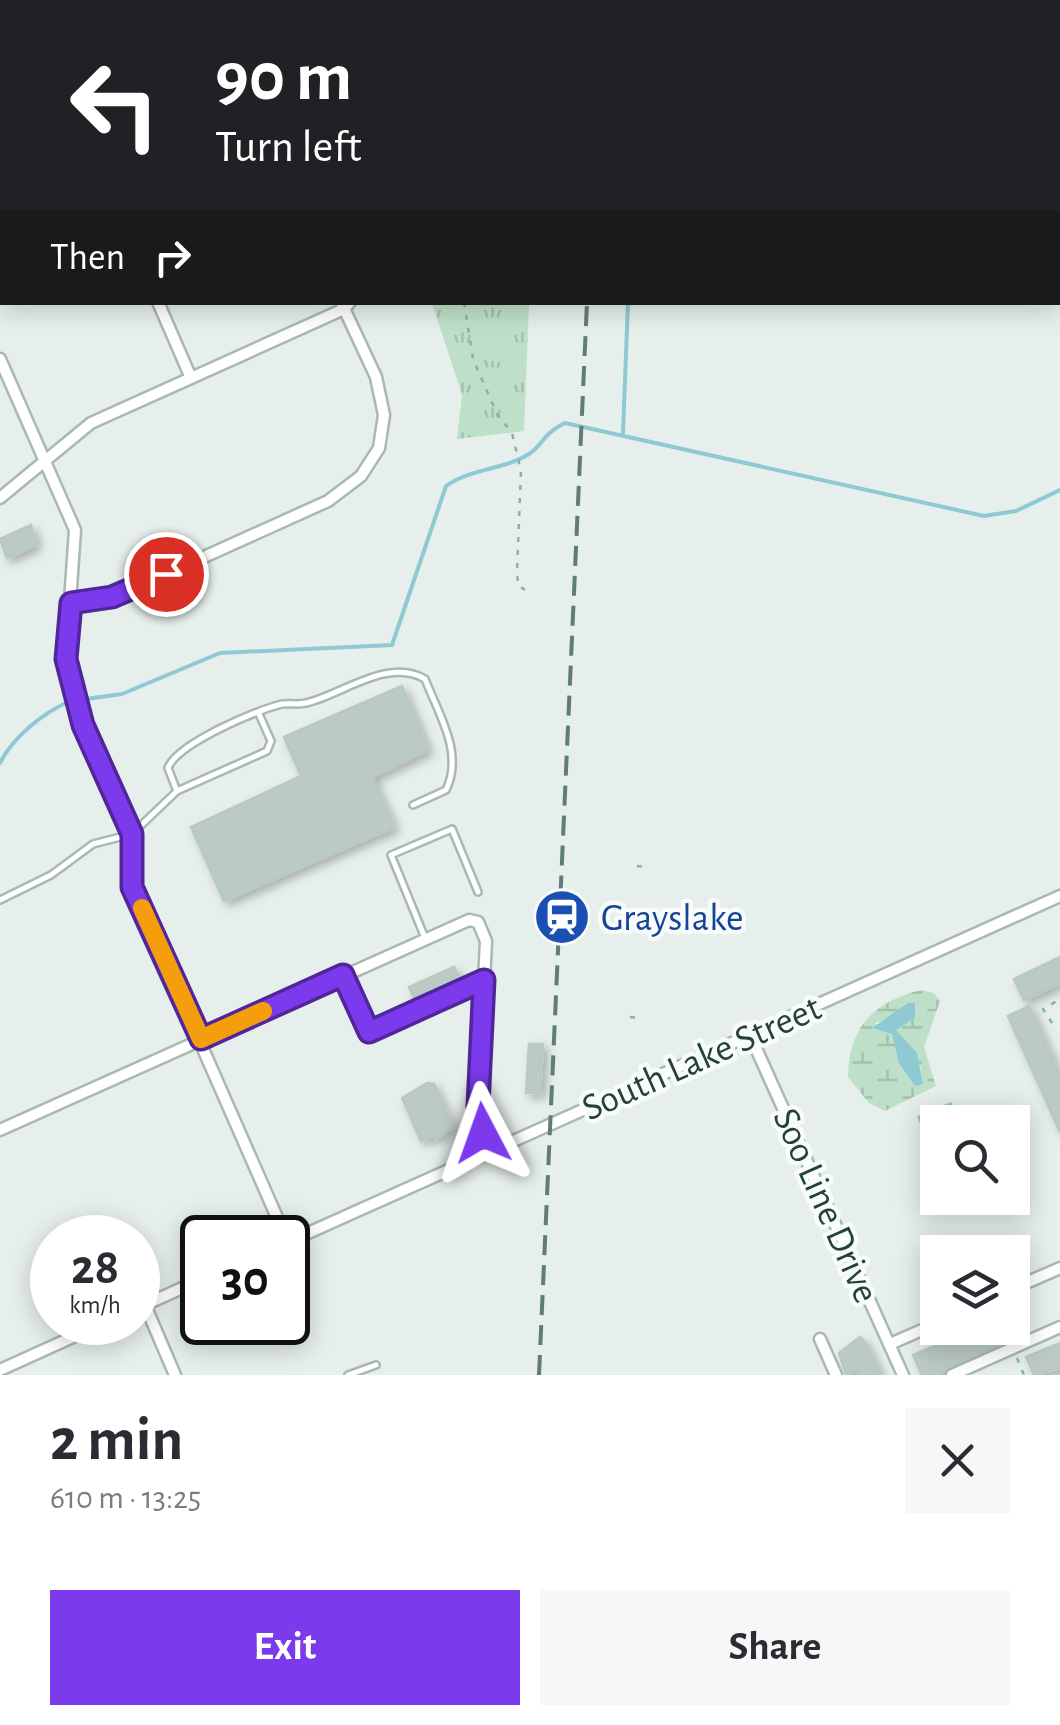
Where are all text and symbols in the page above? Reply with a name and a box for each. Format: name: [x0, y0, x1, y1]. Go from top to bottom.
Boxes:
icon: left: [50, 40, 180, 170]
text: 90 m: [215, 43, 352, 113]
text: Turn left: [215, 125, 362, 170]
icon: right: [145, 230, 200, 285]
text: Then: [50, 239, 125, 277]
pin: [124, 532, 209, 617]
icon: arrive: [139, 547, 194, 602]
station icon: Grayslake: [532, 887, 592, 947]
place label: Grayslake: [601, 900, 743, 938]
street label: South Lake Street: [577, 989, 827, 1128]
position arrow: [431, 1081, 535, 1185]
street label: Soo Line Drive: [765, 1103, 885, 1309]
map controls: [920, 1105, 1030, 1345]
button: search: [920, 1105, 1030, 1215]
speed limit sign: 30: [180, 1215, 310, 1345]
button: layers: [920, 1235, 1030, 1345]
text: 28: [71, 1243, 119, 1293]
text: km/h: [69, 1293, 121, 1318]
button: close: [905, 1408, 1010, 1513]
text: 2 min: [50, 1411, 183, 1471]
text: 610 m · 13:25: [50, 1482, 201, 1514]
button: Exit: [50, 1590, 520, 1705]
button: Share: [540, 1590, 1010, 1705]

